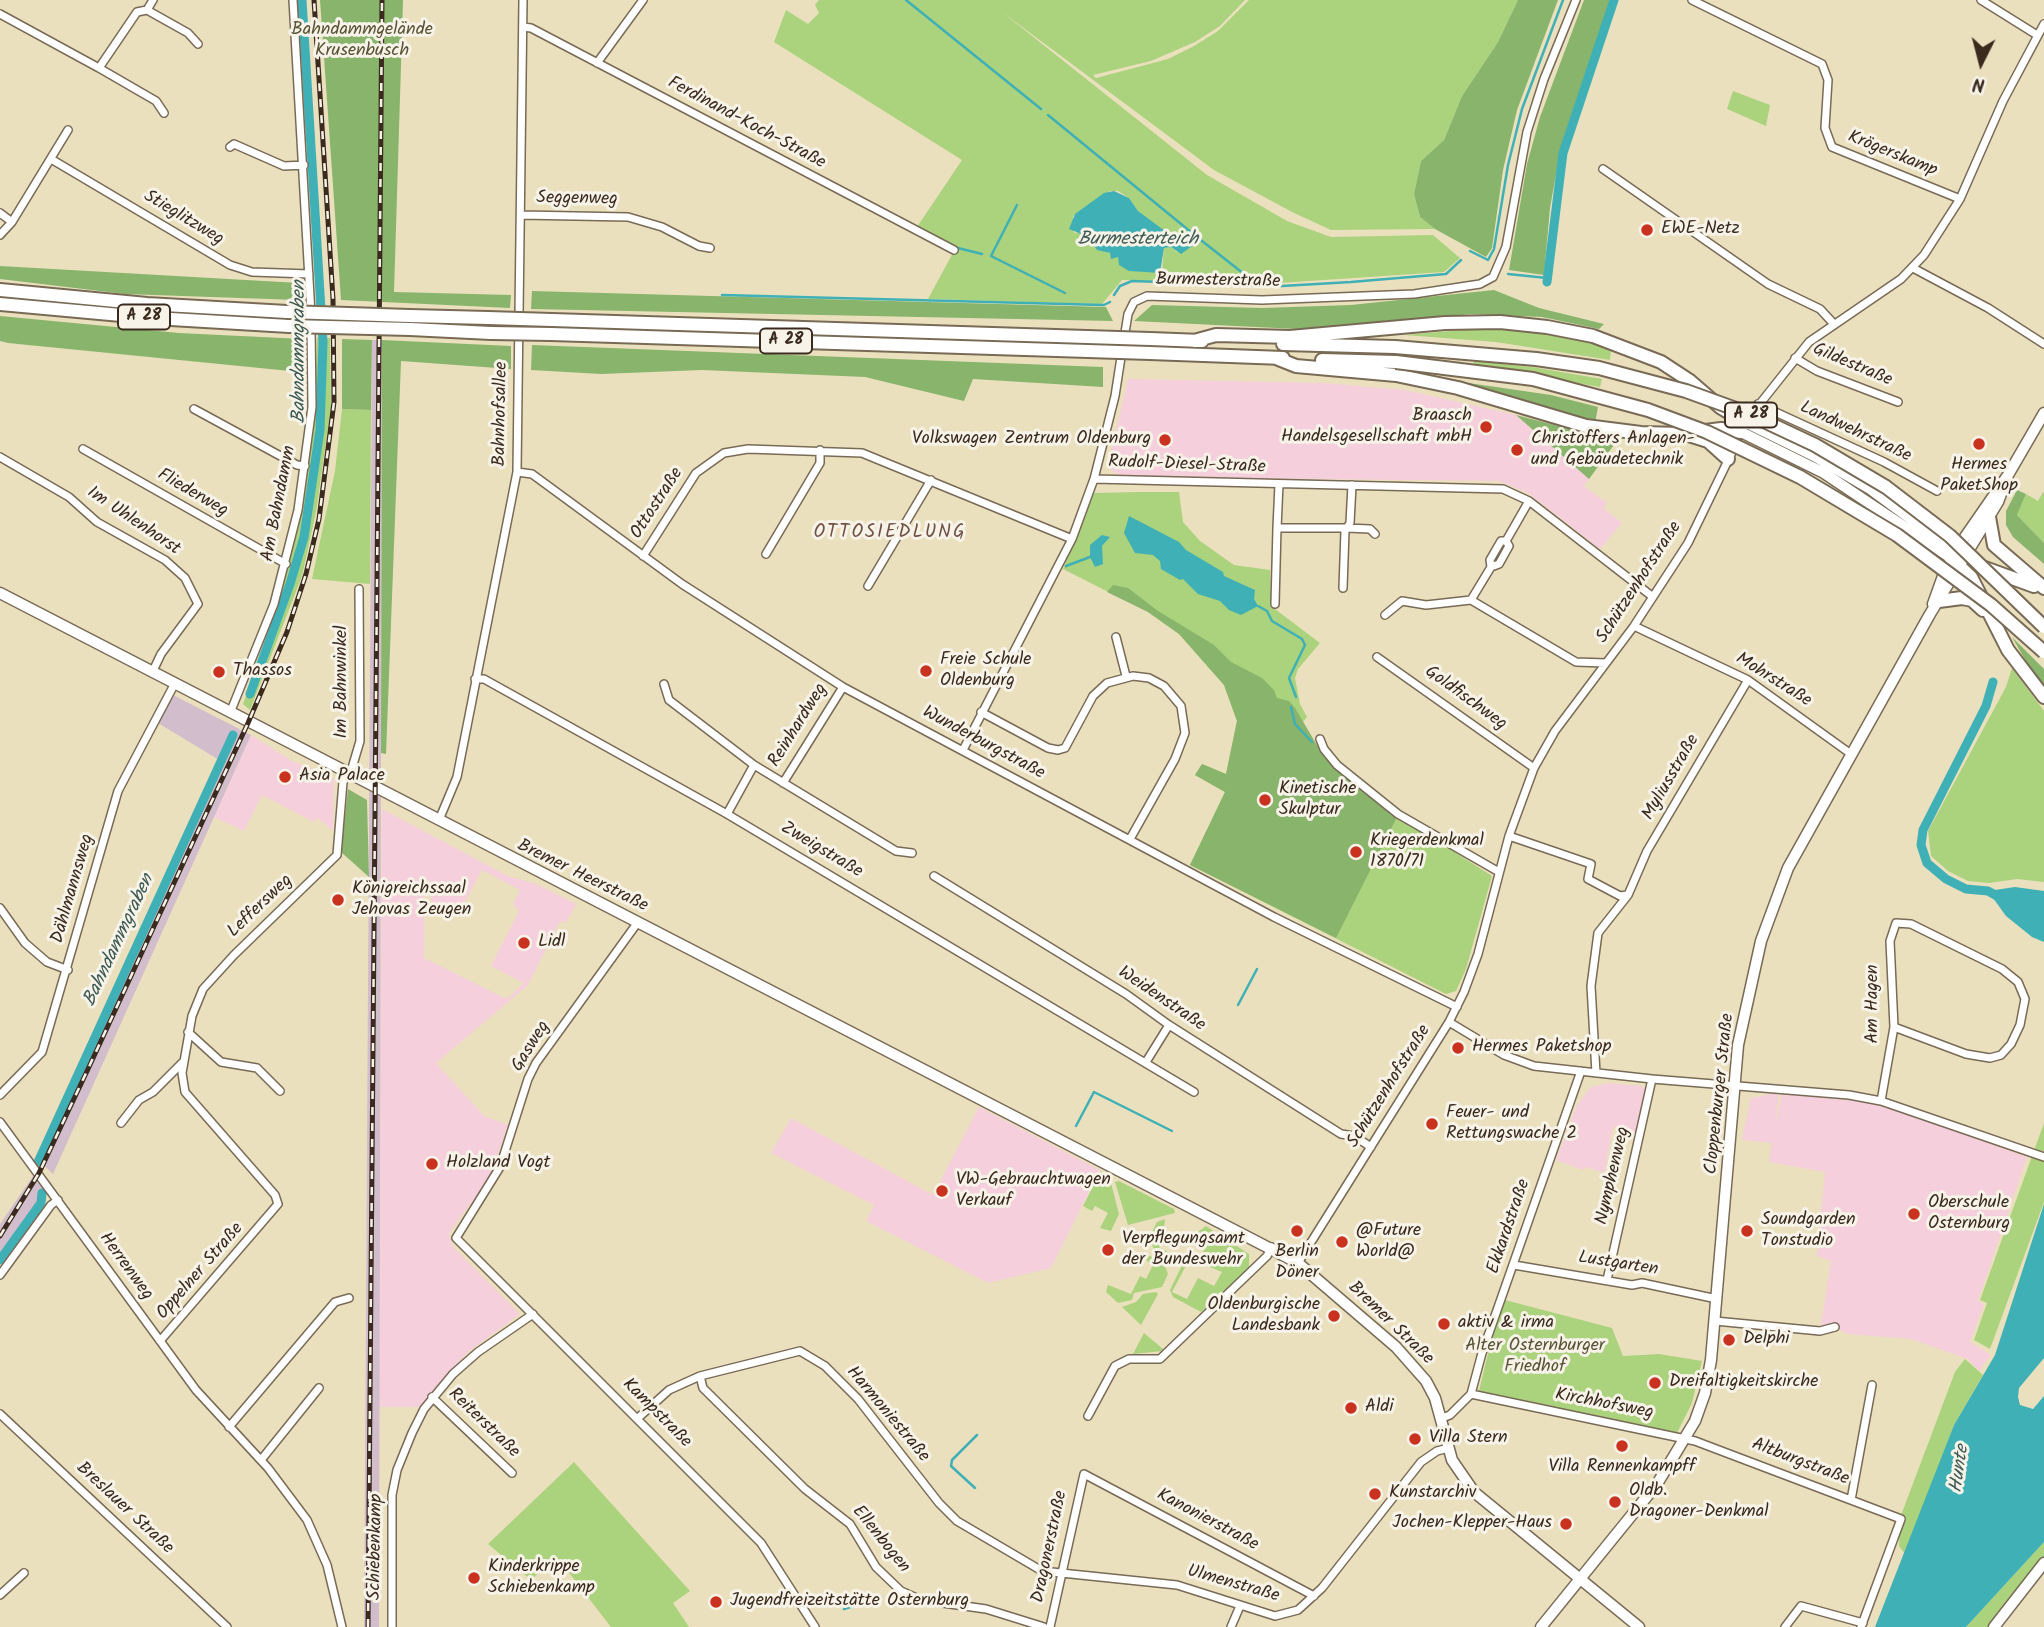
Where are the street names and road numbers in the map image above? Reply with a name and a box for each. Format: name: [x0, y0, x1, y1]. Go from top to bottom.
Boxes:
street label: Ferdinand-Koch-Straße: [663, 73, 829, 175]
street label: Krögerskamp: [1844, 127, 1940, 183]
street label: Stieglitzweg: [139, 187, 227, 251]
street label: Seggenweg: [536, 188, 618, 212]
street label: Burmesterstraße: [1155, 270, 1281, 294]
road number: A 28: [118, 304, 170, 330]
road number: A 28: [760, 328, 812, 354]
street label: Gildestraße: [1809, 340, 1895, 392]
street label: Bahnhofsallee: [490, 361, 514, 467]
street label: Landwehrstraße: [1796, 398, 1914, 468]
road number: A 28: [1725, 402, 1777, 428]
street label: Am Bahndamm: [258, 444, 302, 564]
street label: Rudolf-Diesel-Straße: [1108, 452, 1266, 480]
street label: Ottostraße: [627, 464, 689, 544]
street label: Fliederweg: [153, 465, 231, 523]
street label: Im Uhlenhorst: [82, 483, 184, 561]
street label: Schützenhofstraße: [1593, 518, 1687, 648]
street label: Im Bahnwinkel: [332, 625, 354, 739]
street label: Mohrstraße: [1731, 649, 1815, 713]
street label: Goldfischweg: [1420, 662, 1510, 736]
street label: Reinhardweg: [765, 680, 833, 772]
street label: Wunderburgstraße: [918, 703, 1048, 785]
street label: Myliusstraße: [1639, 731, 1705, 825]
street label: Zweigstraße: [776, 818, 866, 884]
street label: Dählmannsweg: [48, 832, 100, 946]
street label: Bremer Heerstraße: [513, 836, 651, 918]
street label: Leffersweg: [224, 871, 298, 943]
street label: Weidenstraße: [1113, 963, 1209, 1037]
street label: Am Hagen: [1863, 964, 1885, 1044]
street label: Cloppenburger Straße: [1702, 1012, 1740, 1176]
street label: Gasweg: [508, 1018, 556, 1076]
street label: Schützenhofstraße: [1344, 1022, 1436, 1152]
street label: Nymphenweg: [1592, 1125, 1636, 1227]
street label: Ekkardstraße: [1484, 1177, 1536, 1277]
street label: Oppelner Straße: [153, 1219, 249, 1325]
street label: Herrenweg: [93, 1229, 157, 1305]
street label: Lustgarten: [1576, 1248, 1660, 1282]
street label: Bremer Straße: [1343, 1278, 1437, 1370]
street label: Harmoniestraße: [841, 1363, 933, 1467]
street label: Kampstraße: [617, 1375, 695, 1453]
street label: Reiterstraße: [443, 1384, 523, 1464]
street label: Kirchhofsweg: [1553, 1385, 1655, 1425]
street label: Altburgstraße: [1748, 1435, 1852, 1491]
street label: Breslauer Straße: [71, 1458, 177, 1560]
street label: Kanonierstraße: [1152, 1485, 1262, 1557]
street label: Dragonerstraße: [1029, 1489, 1073, 1605]
street label: Schiebenkamp: [365, 1494, 389, 1600]
street label: Ellenbogen: [846, 1502, 914, 1578]
street label: Ulmenstraße: [1184, 1562, 1282, 1608]

